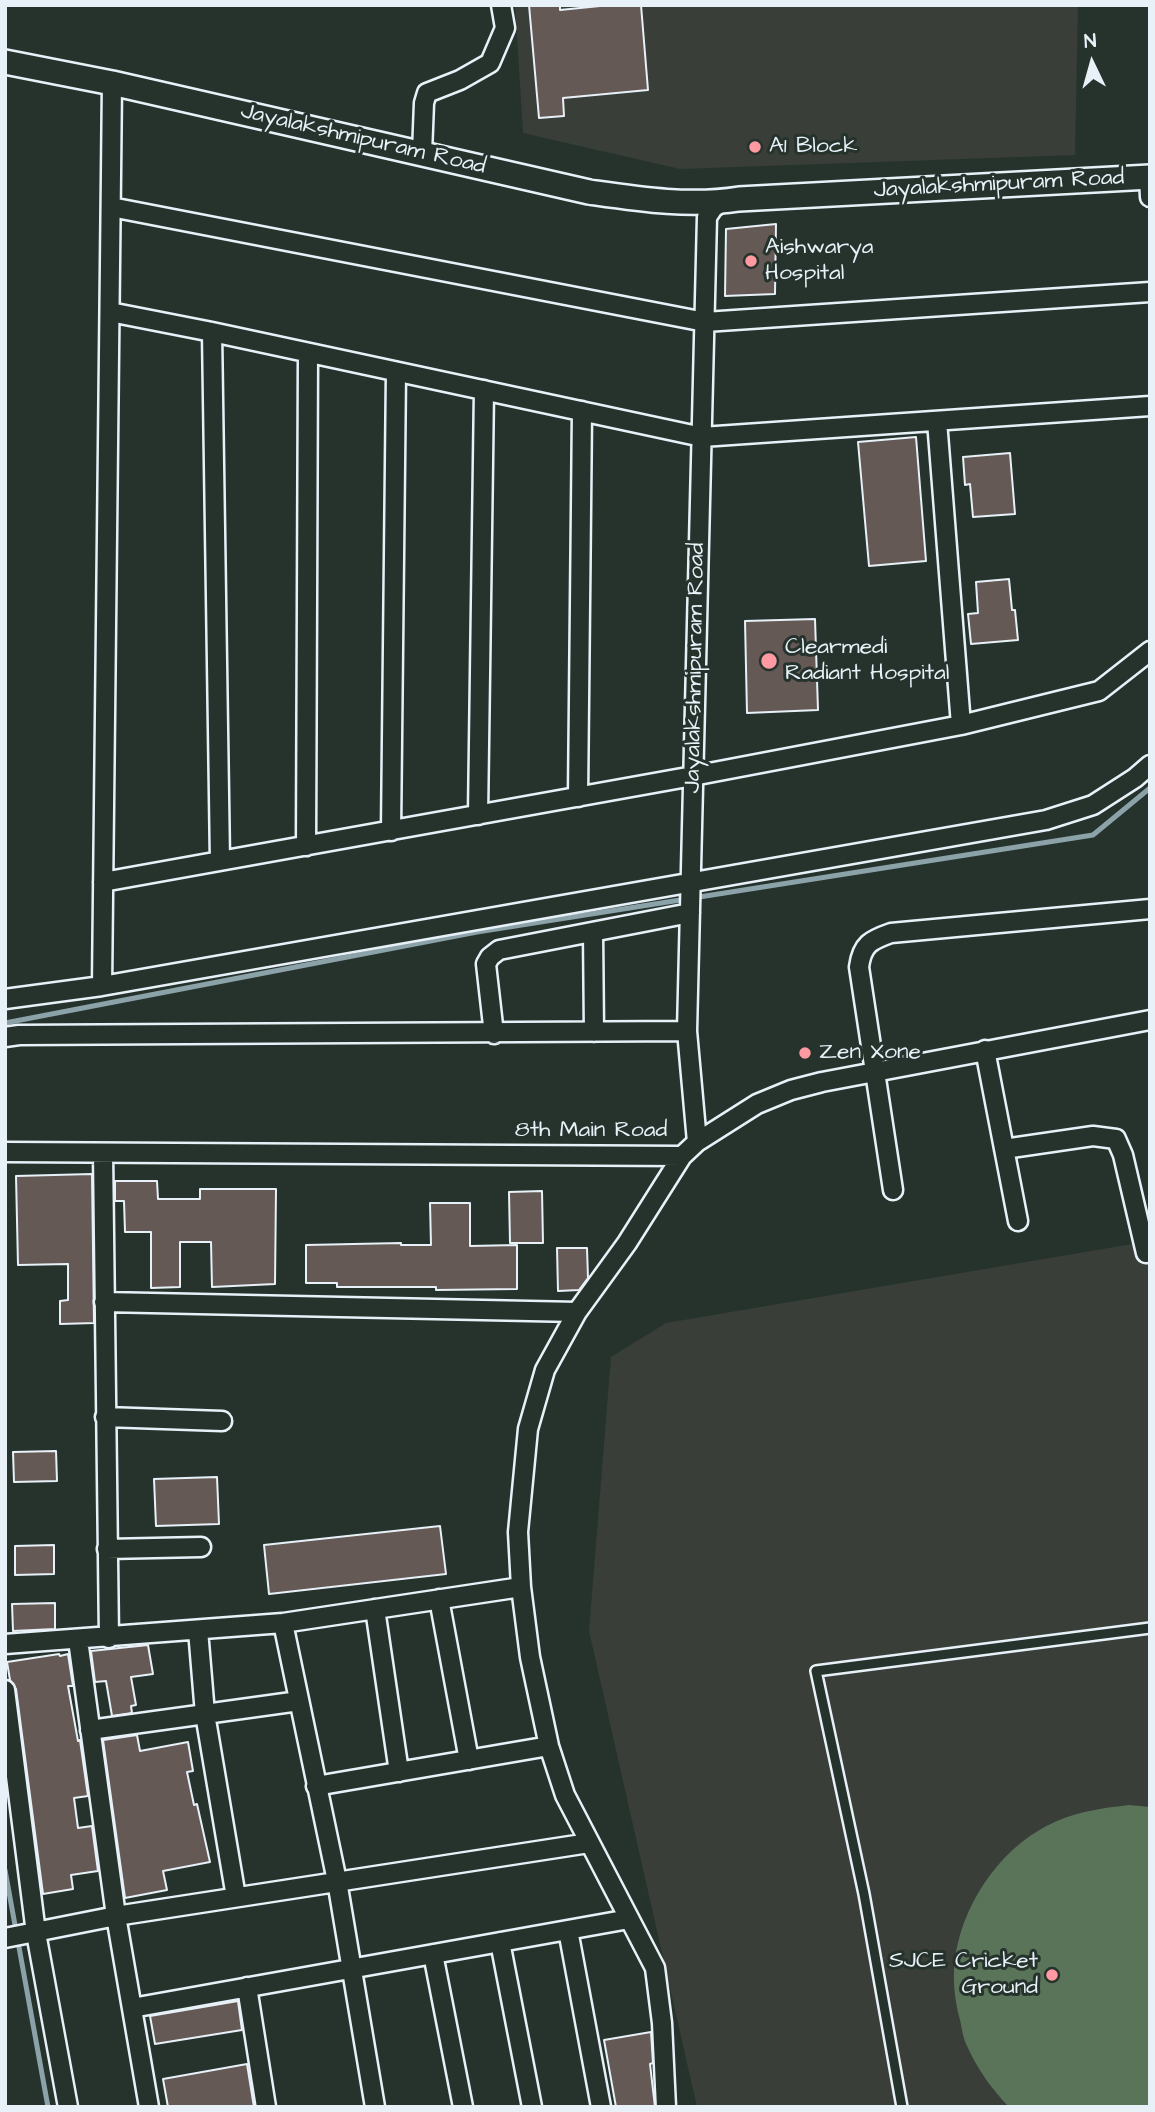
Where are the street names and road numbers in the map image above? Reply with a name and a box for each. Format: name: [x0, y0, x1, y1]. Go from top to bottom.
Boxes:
street label: Jayalakshmipuram Road: [238, 98, 488, 182]
street label: Jayalakshmipuram Road: [873, 165, 1125, 205]
street label: Jayalakshmipuram Road: [680, 542, 712, 794]
street label: 8th Main Road: [515, 1117, 667, 1145]

